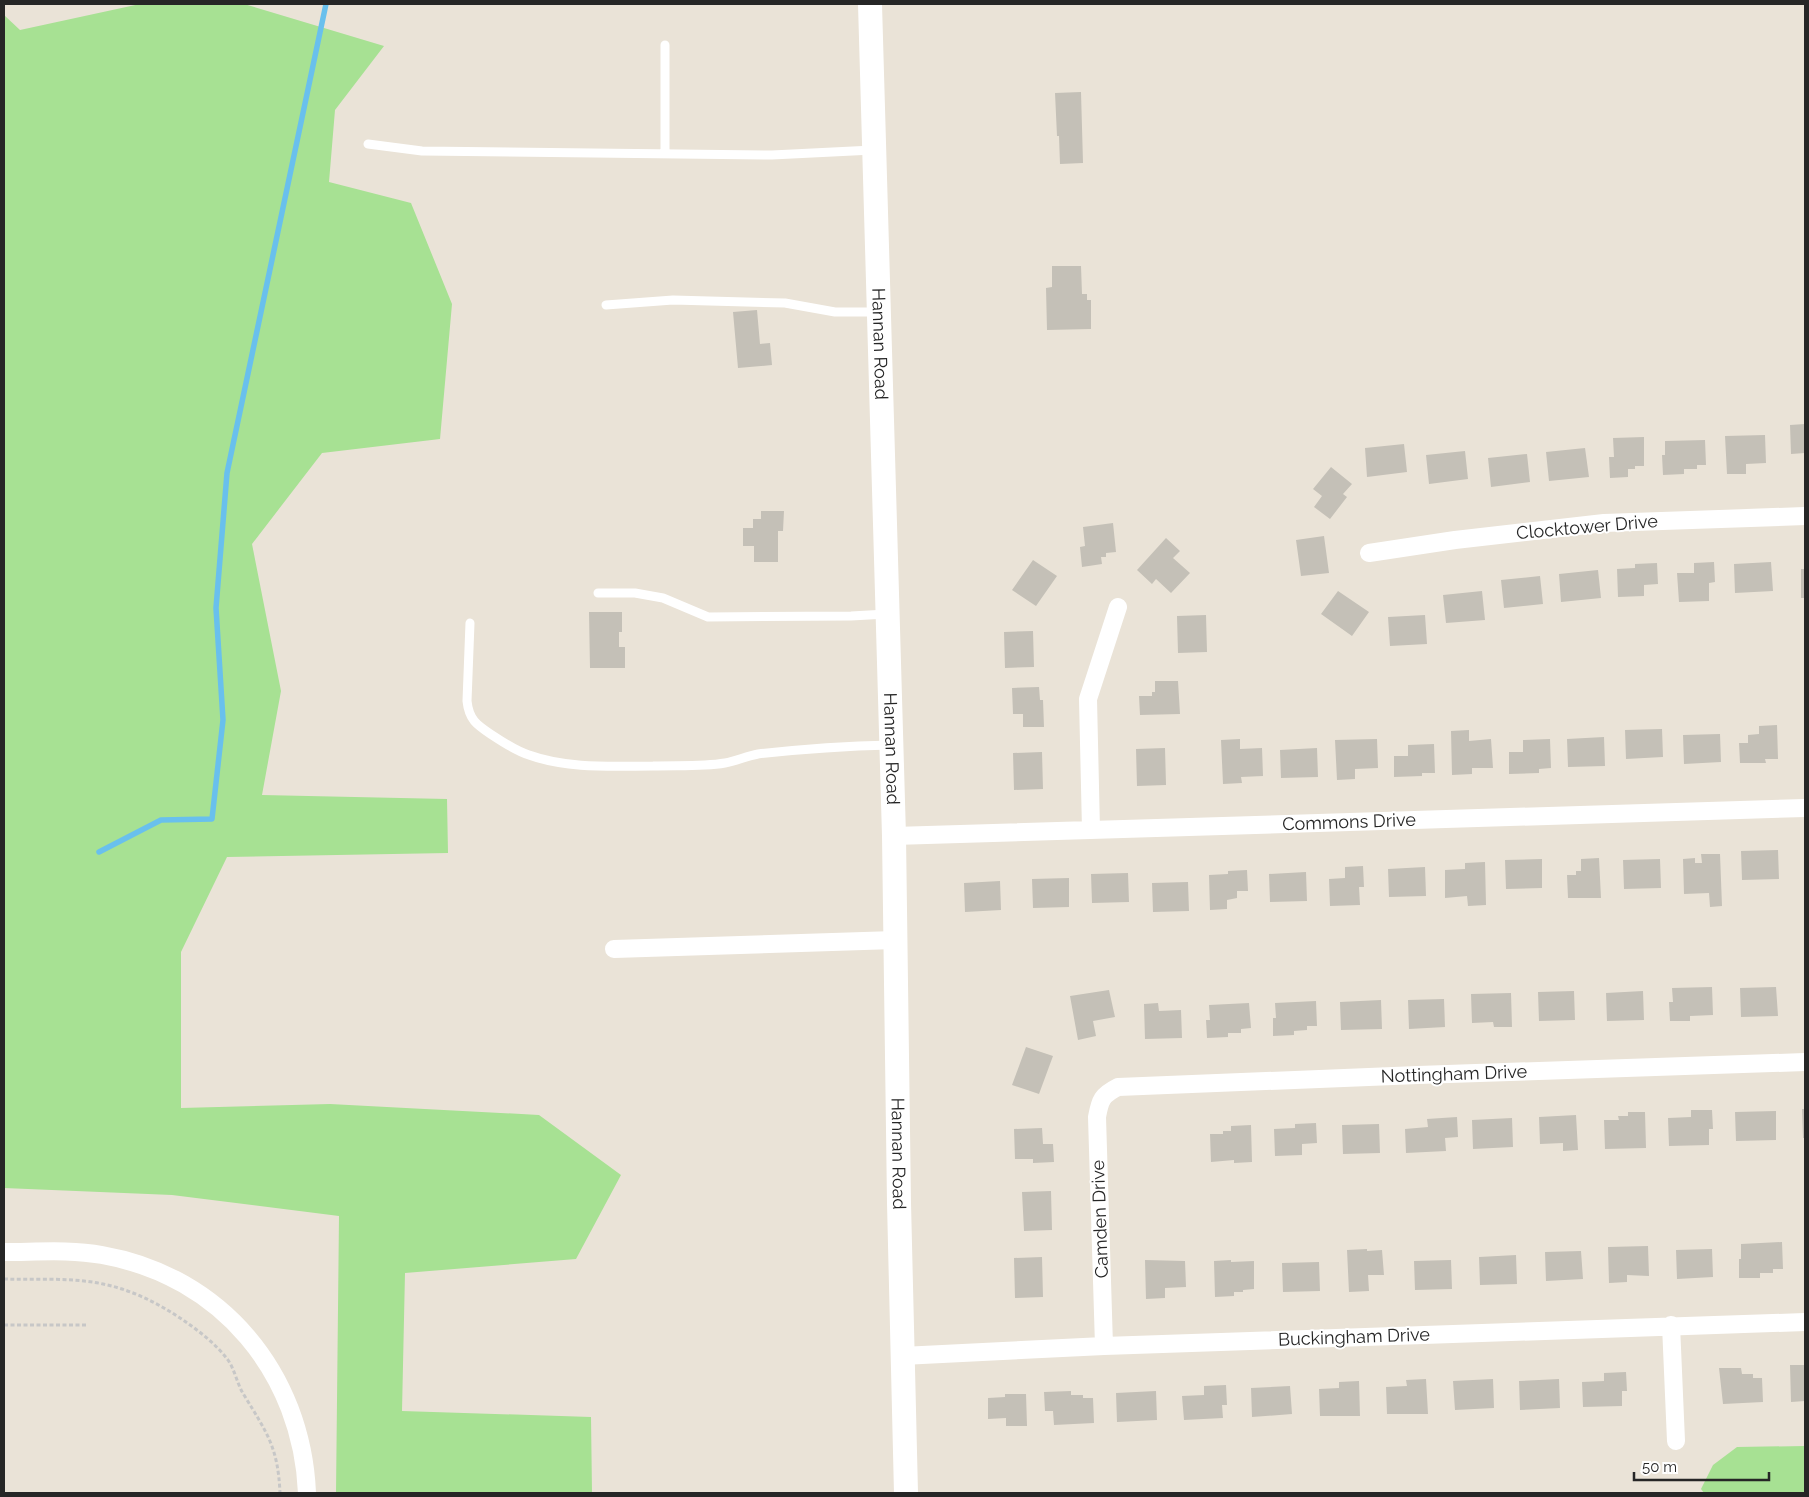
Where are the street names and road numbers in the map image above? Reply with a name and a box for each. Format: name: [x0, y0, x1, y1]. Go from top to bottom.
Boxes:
street label: Hannan Road: [868, 288, 892, 400]
street label: Clocktower Drive: [1515, 510, 1659, 543]
street label: Hannan Road: [880, 692, 904, 805]
street label: Commons Drive: [1282, 809, 1417, 834]
street label: Nottingham Drive: [1381, 1060, 1528, 1087]
street label: Hannan Road: [888, 1097, 910, 1210]
street label: Camden Drive: [1087, 1159, 1112, 1279]
street label: Buckingham Drive: [1278, 1323, 1431, 1350]

